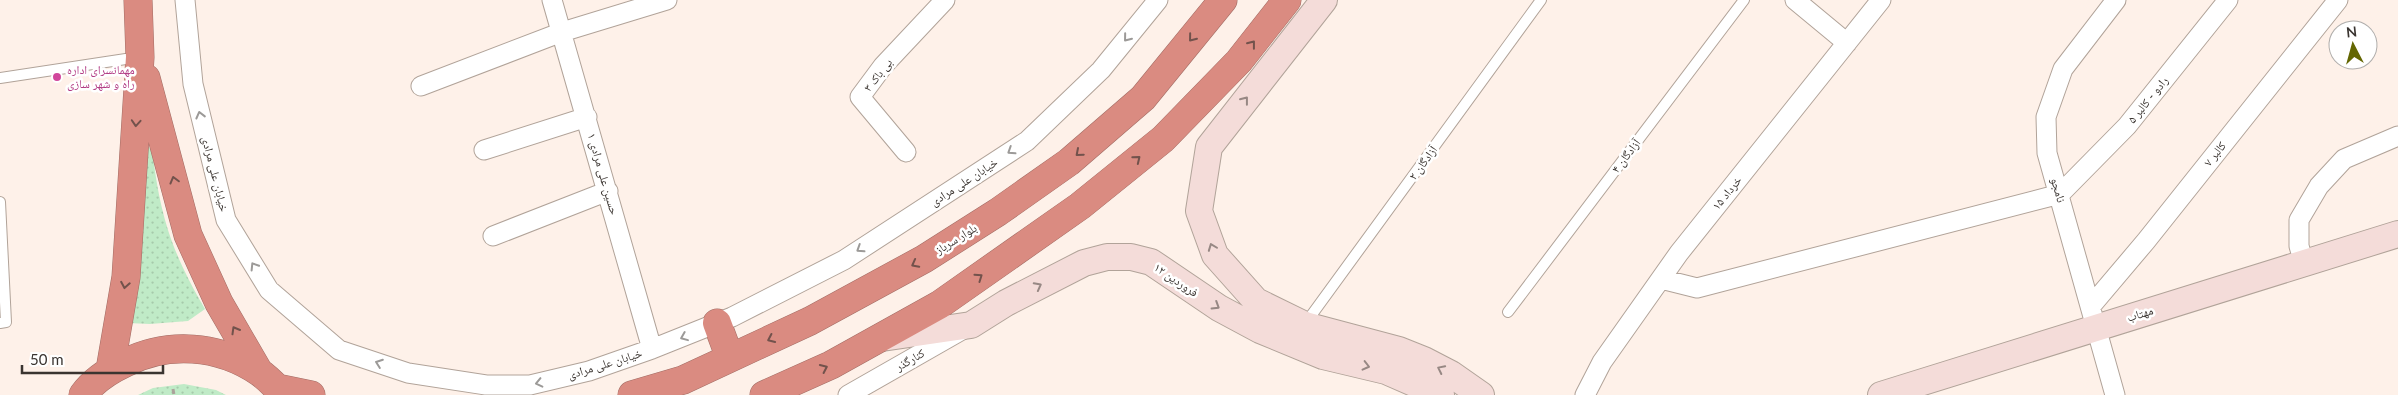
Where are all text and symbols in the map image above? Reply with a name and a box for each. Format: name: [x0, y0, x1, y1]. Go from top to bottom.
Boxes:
north arrow: [2328, 20, 2378, 70]
text: N: [2345, 23, 2358, 41]
one-way arrow: [1124, 32, 1132, 41]
one-way arrow: [1189, 32, 1197, 41]
one-way arrow: [1246, 41, 1255, 50]
street label: بی باک ۳: [860, 55, 896, 95]
place label: مهمانسراى اداره راه و شهر سازى: [67, 62, 135, 91]
marker: مهمانسراى اداره راه و شهر سازى: [51, 71, 63, 83]
street label: رادو - کالبر ۵: [2124, 73, 2172, 126]
one-way arrow: [1239, 97, 1248, 106]
one-way arrow: [195, 110, 206, 119]
one-way arrow: [131, 119, 142, 127]
street label: حسین علی مرادی ۱: [584, 131, 622, 217]
street label: خیابان علی مرادی: [198, 135, 232, 214]
street label: آزادگان ۴: [1608, 135, 1644, 176]
street label: کالبر ۷: [2200, 138, 2229, 169]
street label: آزادگان ۲: [1405, 142, 1441, 183]
one-way arrow: [1008, 145, 1017, 154]
one-way arrow: [1075, 148, 1084, 157]
street label: خیابان علی مرادی: [927, 154, 1001, 209]
one-way arrow: [1132, 156, 1141, 165]
street label: ۱۵ خرداد: [1708, 172, 1745, 213]
street label: نامجو: [2048, 176, 2069, 204]
one-way arrow: [169, 177, 179, 185]
street label: بلوار سرباز: [931, 220, 979, 258]
one-way arrow: [856, 243, 866, 252]
one-way arrow: [1208, 243, 1218, 252]
one-way arrow: [912, 258, 921, 268]
street label: ۱۲ فروردین: [1151, 259, 1201, 300]
one-way arrow: [251, 262, 261, 271]
one-way arrow: [973, 274, 983, 283]
one-way arrow: [120, 281, 130, 289]
one-way arrow: [1033, 282, 1042, 292]
one-way arrow: [1210, 300, 1219, 309]
street label: مهتاب: [2125, 302, 2155, 325]
one-way arrow: [231, 326, 241, 335]
one-way arrow: [680, 331, 688, 341]
one-way arrow: [767, 332, 776, 343]
scale bar: [22, 342, 164, 374]
street label: خیابان علی مرادی: [566, 345, 644, 382]
street label: کنارگذر: [892, 345, 927, 374]
text: 50 m: [30, 350, 64, 368]
one-way arrow: [375, 359, 384, 369]
one-way arrow: [1361, 360, 1370, 371]
one-way arrow: [819, 364, 828, 374]
one-way arrow: [1437, 365, 1446, 375]
one-way arrow: [534, 377, 543, 388]

